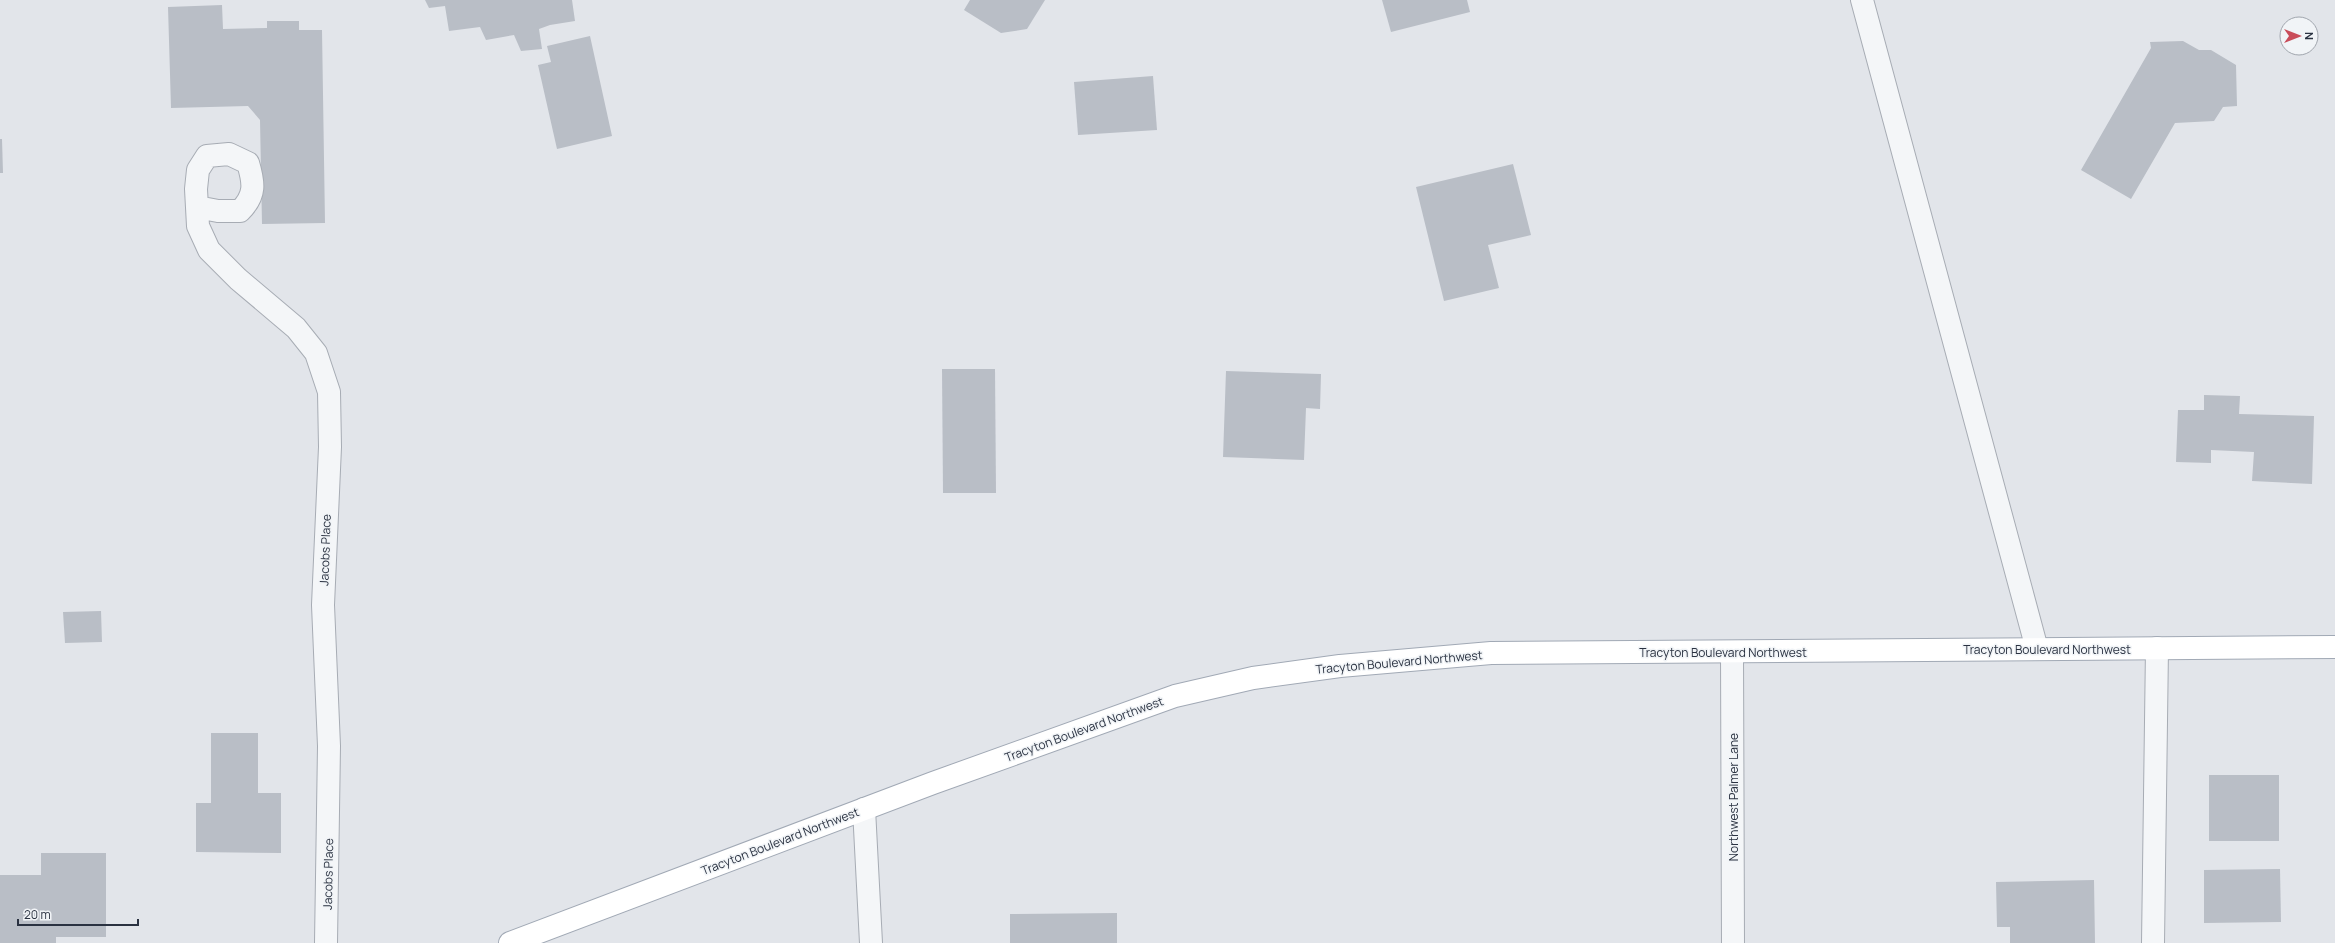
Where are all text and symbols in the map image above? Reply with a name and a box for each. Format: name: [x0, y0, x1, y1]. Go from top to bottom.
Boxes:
north arrow: [2279, 16, 2319, 56]
text: N: [2302, 32, 2317, 40]
street label: Jacobs Place: [315, 514, 335, 586]
street label: Tracyton Boulevard Northwest: [1963, 641, 2131, 658]
street label: Tracyton Boulevard Northwest: [1639, 644, 1807, 661]
street label: Tracyton Boulevard Northwest: [1315, 646, 1483, 678]
street label: Tracyton Boulevard Northwest: [1002, 692, 1166, 766]
street label: Northwest Palmer Lane: [1725, 733, 1742, 861]
street label: Tracyton Boulevard Northwest: [699, 803, 861, 879]
street label: Jacobs Place: [319, 838, 337, 910]
scale bar: [18, 901, 138, 927]
text: 20 m: [24, 906, 51, 923]

